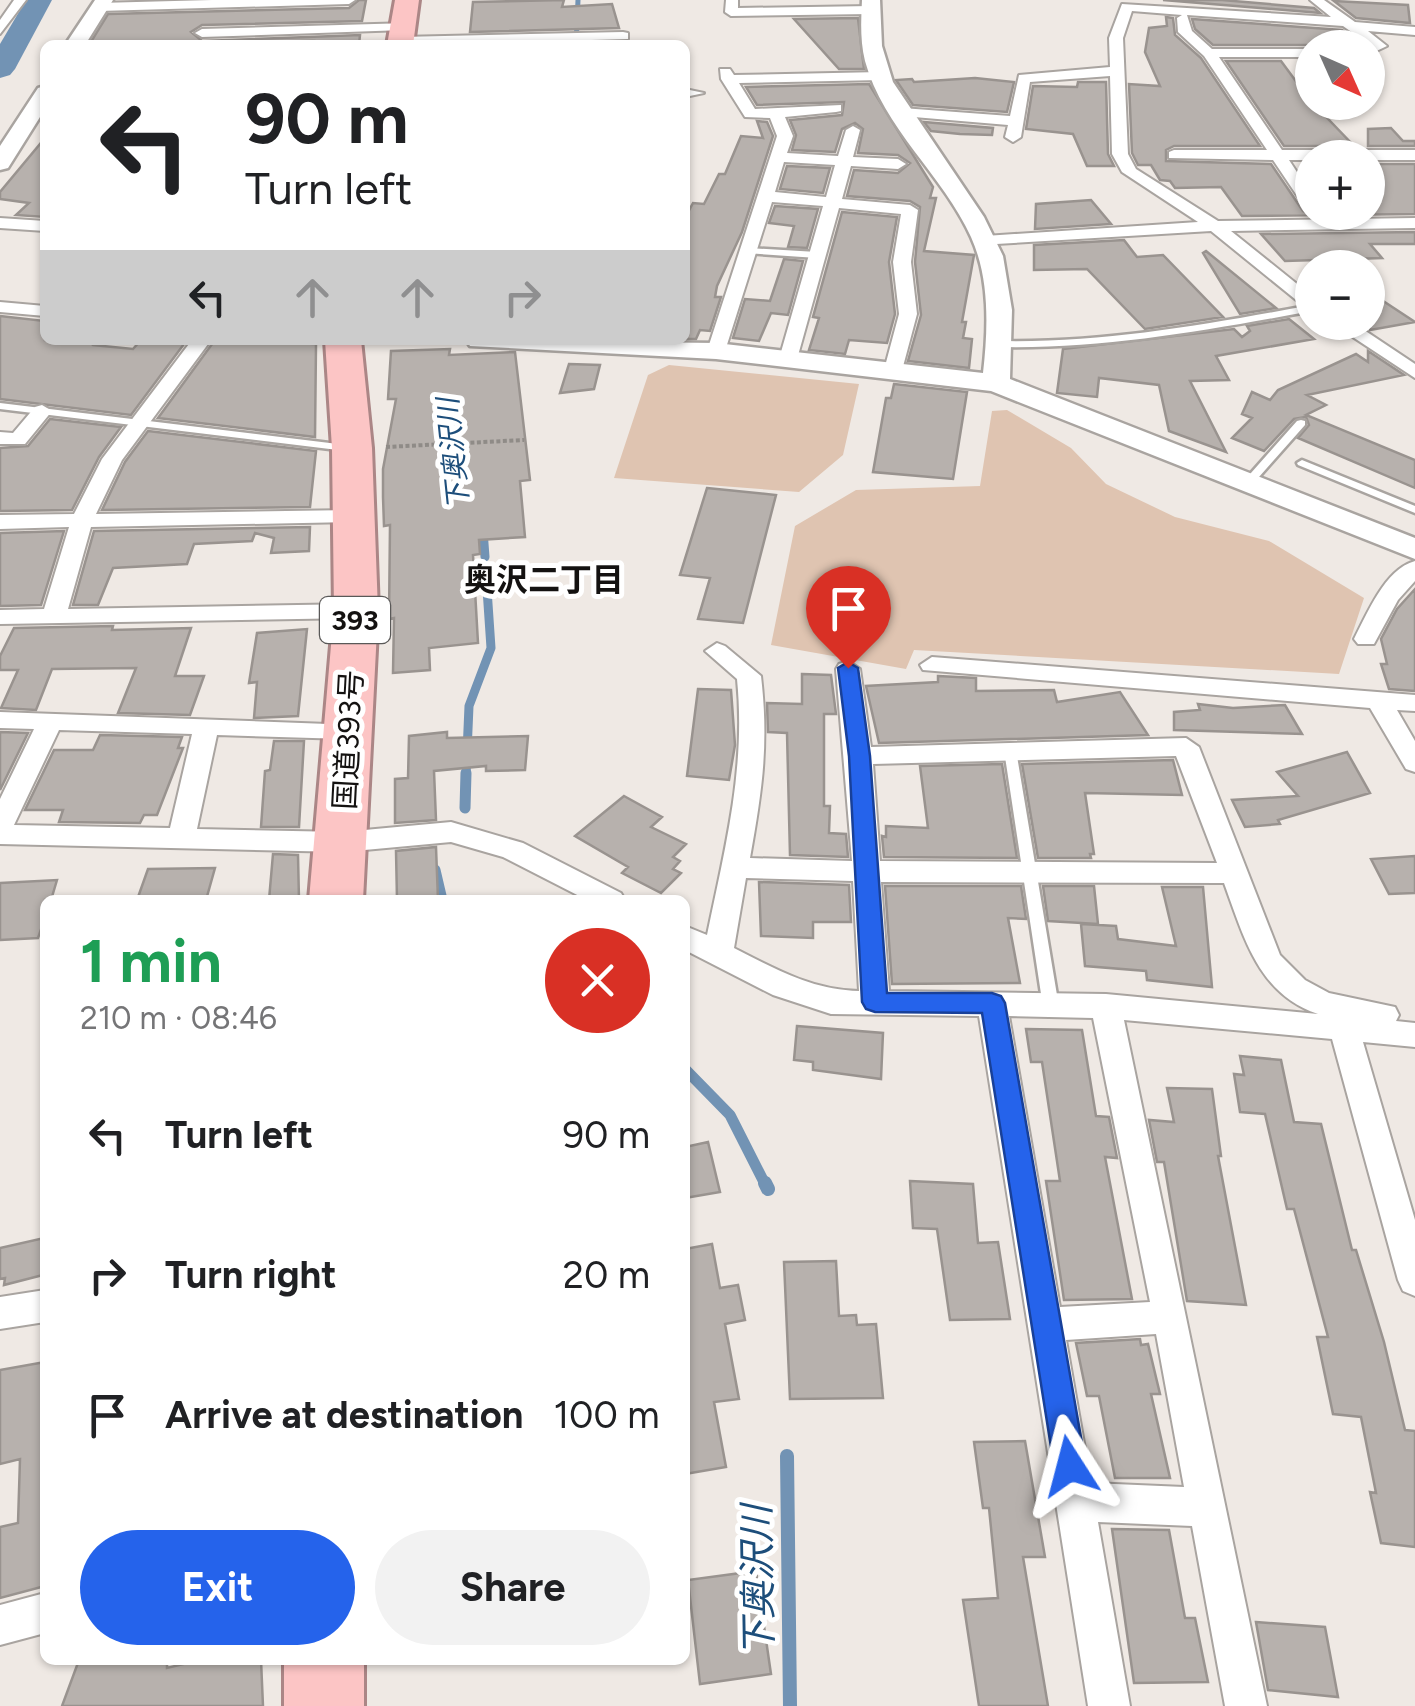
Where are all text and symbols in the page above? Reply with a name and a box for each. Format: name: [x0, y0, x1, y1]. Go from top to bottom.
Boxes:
north arrow: [1295, 30, 1385, 120]
map controls: [1295, 30, 1385, 340]
text: 90 m: [245, 76, 409, 161]
icon: left: [80, 80, 210, 210]
button: +: [1295, 140, 1385, 230]
text: Turn left: [245, 161, 412, 215]
button: −: [1295, 250, 1385, 340]
icon: left: [180, 270, 235, 325]
icon: ahead: [285, 270, 340, 325]
icon: ahead: [390, 270, 445, 325]
icon: right: [495, 270, 550, 325]
water label: 下奥沢川: [430, 394, 476, 511]
district label: 奥沢二丁目: [464, 561, 624, 599]
pin: [806, 566, 891, 669]
icon: arrive: [821, 581, 876, 636]
road number: 393: [320, 597, 390, 643]
street label: 国道393号: [326, 669, 370, 811]
text: 1 min: [80, 925, 222, 997]
button: close: [545, 928, 650, 1033]
text: 210 m · 08:46: [80, 999, 277, 1037]
icon: left: [80, 1108, 135, 1163]
text: Turn left: [165, 1112, 313, 1158]
text: 90 m: [562, 1112, 650, 1158]
icon: right: [80, 1248, 135, 1303]
text: Turn right: [165, 1252, 337, 1298]
text: 20 m: [563, 1252, 650, 1298]
icon: arrive: [80, 1388, 135, 1443]
text: Arrive at destination: [165, 1392, 523, 1438]
text: 100 m: [553, 1392, 660, 1438]
position arrow: [1018, 1414, 1122, 1518]
water label: 下奥沢川: [734, 1501, 782, 1657]
button: Exit: [80, 1530, 355, 1645]
button: Share: [375, 1530, 650, 1645]

